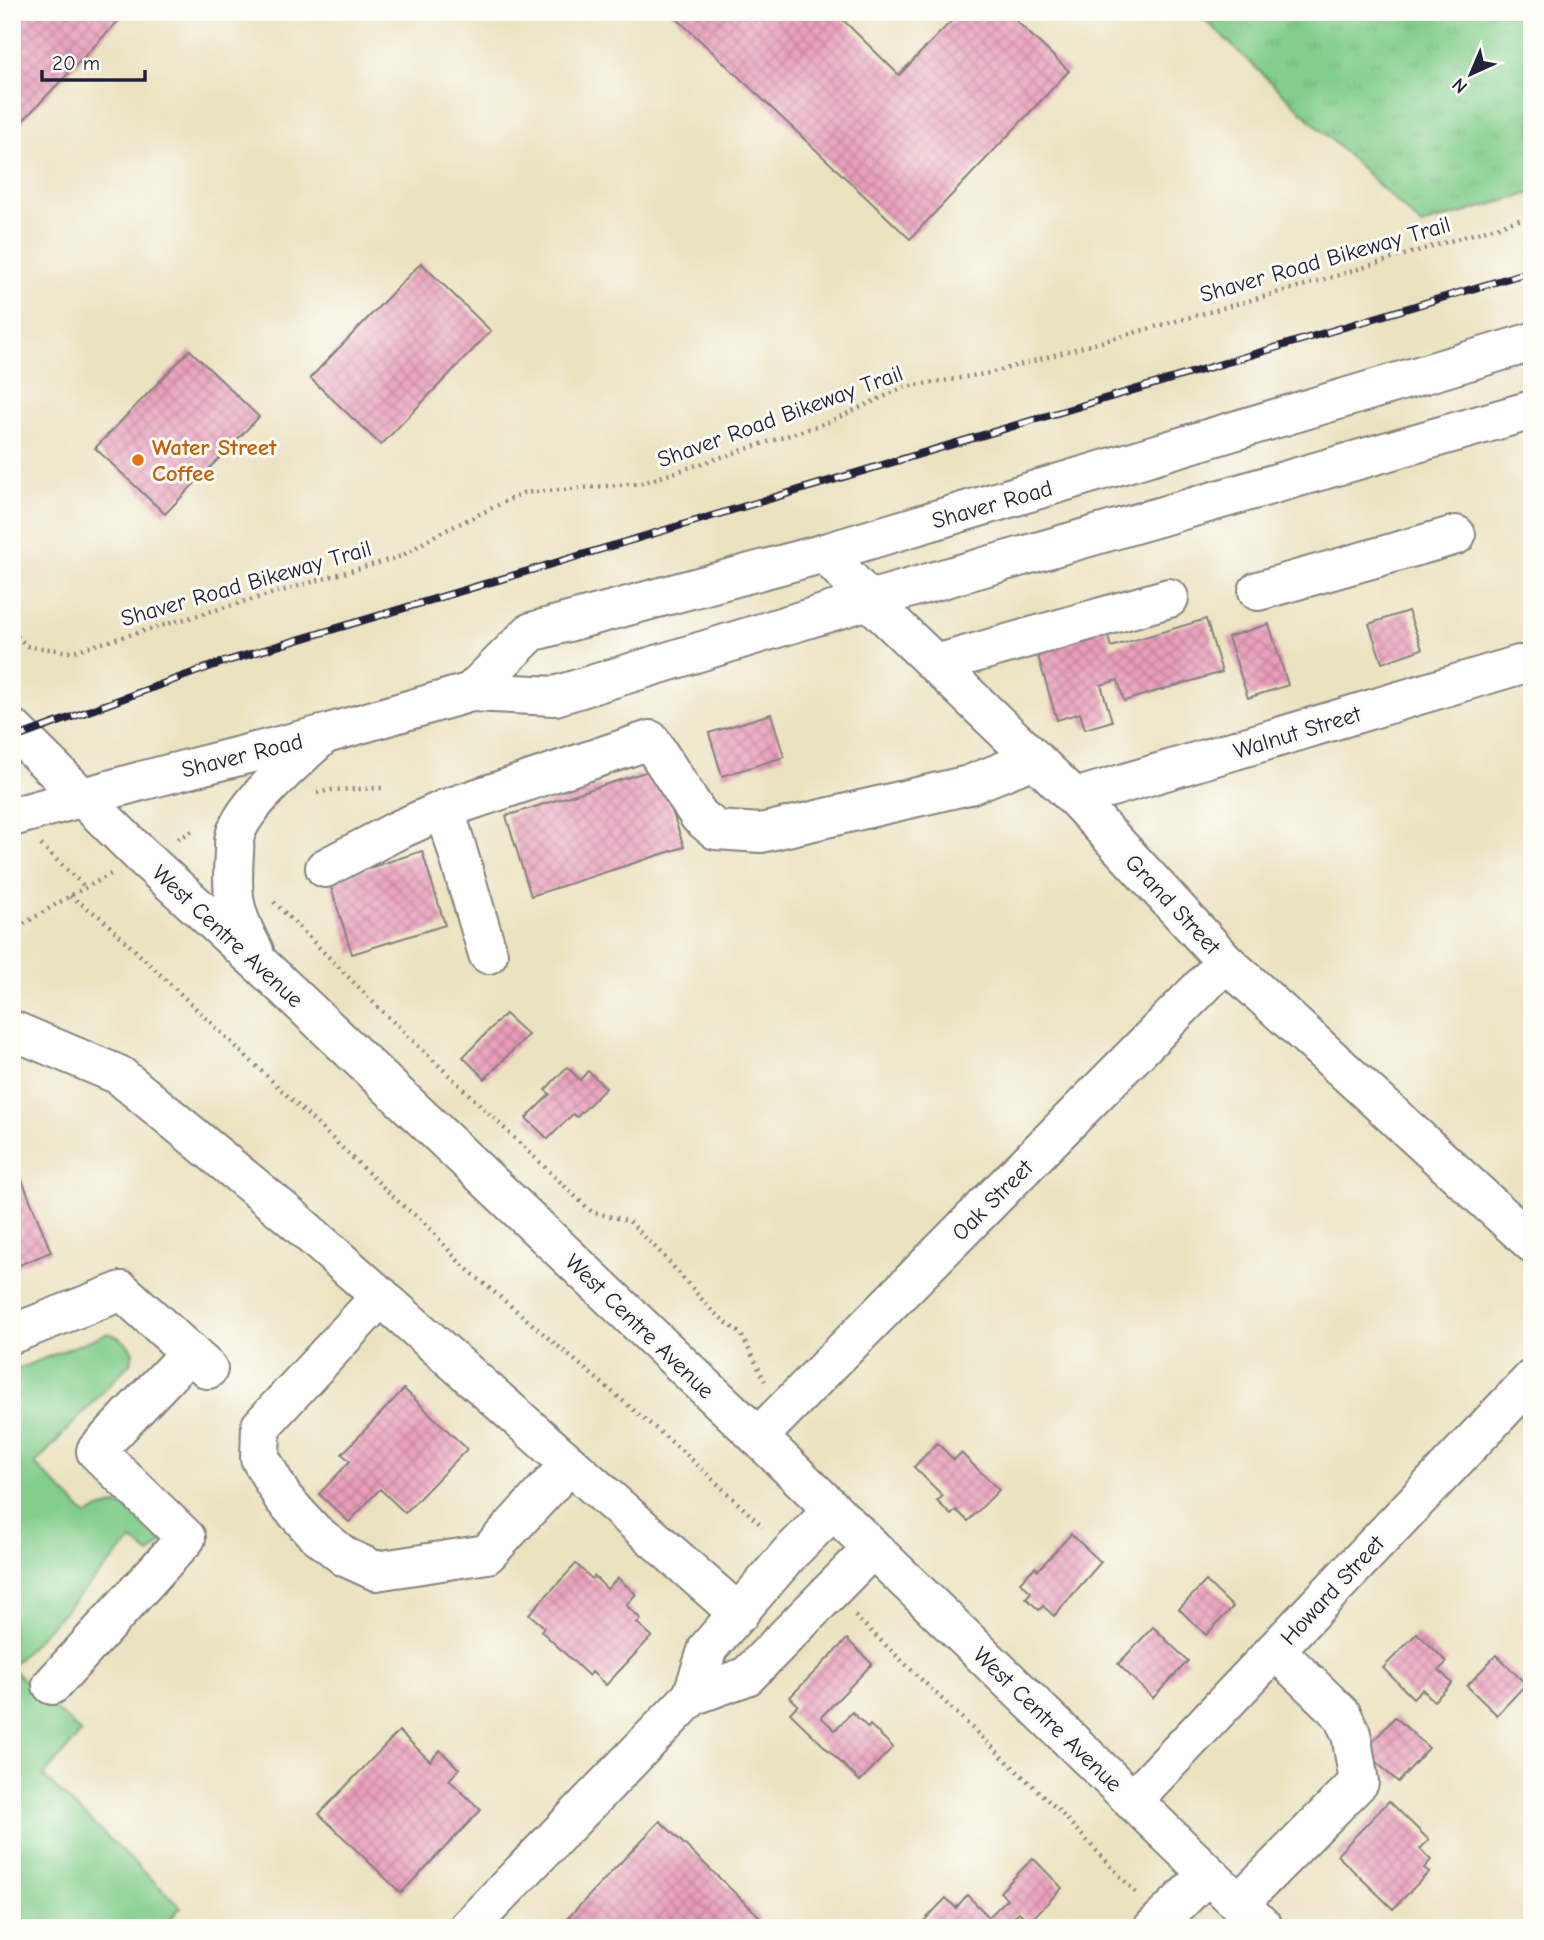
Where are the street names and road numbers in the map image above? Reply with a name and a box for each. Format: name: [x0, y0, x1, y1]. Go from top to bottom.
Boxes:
street label: Shaver Road Bikeway Trail: [1197, 211, 1454, 308]
street label: Shaver Road Bikeway Trail: [654, 359, 907, 474]
street label: Shaver Road: [929, 474, 1055, 535]
street label: Shaver Road Bikeway Trail: [118, 535, 375, 632]
street label: Walnut Street: [1230, 700, 1365, 765]
street label: Shaver Road: [179, 727, 306, 784]
street label: Grand Street: [1119, 849, 1227, 961]
street label: West Centre Avenue: [147, 859, 309, 1013]
street label: Oak Street: [946, 1153, 1039, 1246]
street label: West Centre Avenue: [560, 1248, 720, 1404]
street label: Howard Street: [1275, 1529, 1391, 1651]
street label: West Centre Avenue: [968, 1641, 1128, 1797]

